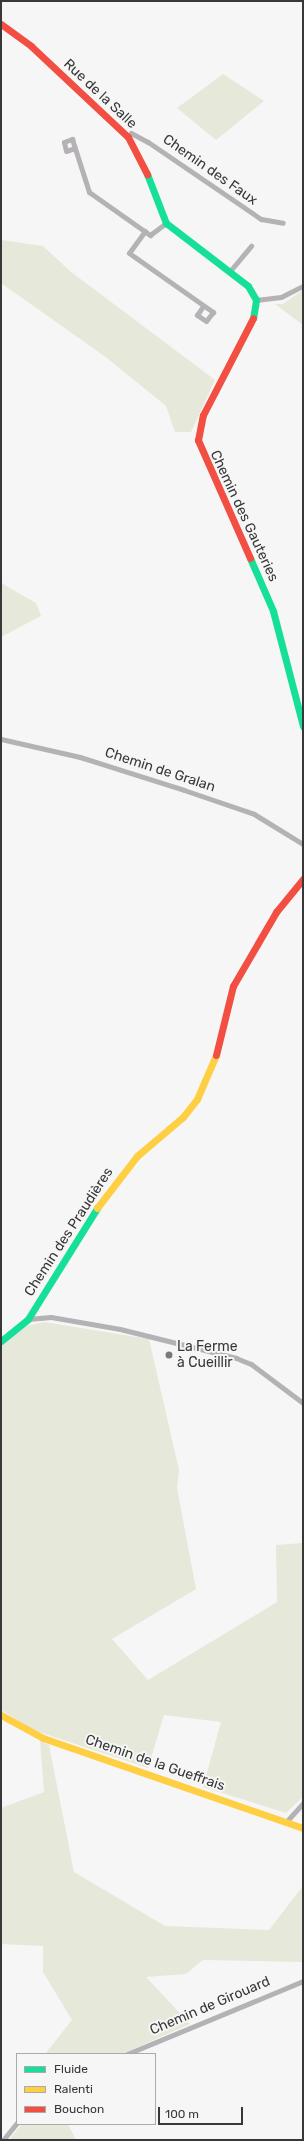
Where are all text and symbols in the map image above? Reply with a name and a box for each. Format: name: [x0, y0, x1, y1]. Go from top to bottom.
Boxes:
street label: Rue de la Salle: [60, 56, 140, 132]
street label: Chemin des Faux: [159, 131, 261, 209]
street label: Chemin des Gauteries: [206, 448, 282, 584]
street label: Chemin de Gralan: [103, 744, 217, 796]
street label: Chemin des Praudières: [21, 1164, 117, 1300]
place label: La Ferme à Cueillir: [177, 1339, 238, 1372]
marker: La Ferme à Cueillir: [164, 1350, 174, 1360]
street label: Chemin de la Gueffrais: [83, 1731, 227, 1795]
street label: Chemin de Girouard: [147, 1973, 273, 2039]
legend: [16, 2053, 156, 2125]
text: Fluide: [54, 2062, 88, 2076]
text: Ralenti: [54, 2082, 93, 2096]
scale bar: [160, 2099, 245, 2125]
text: Bouchon: [54, 2102, 104, 2116]
text: 100 m: [165, 2107, 199, 2121]

